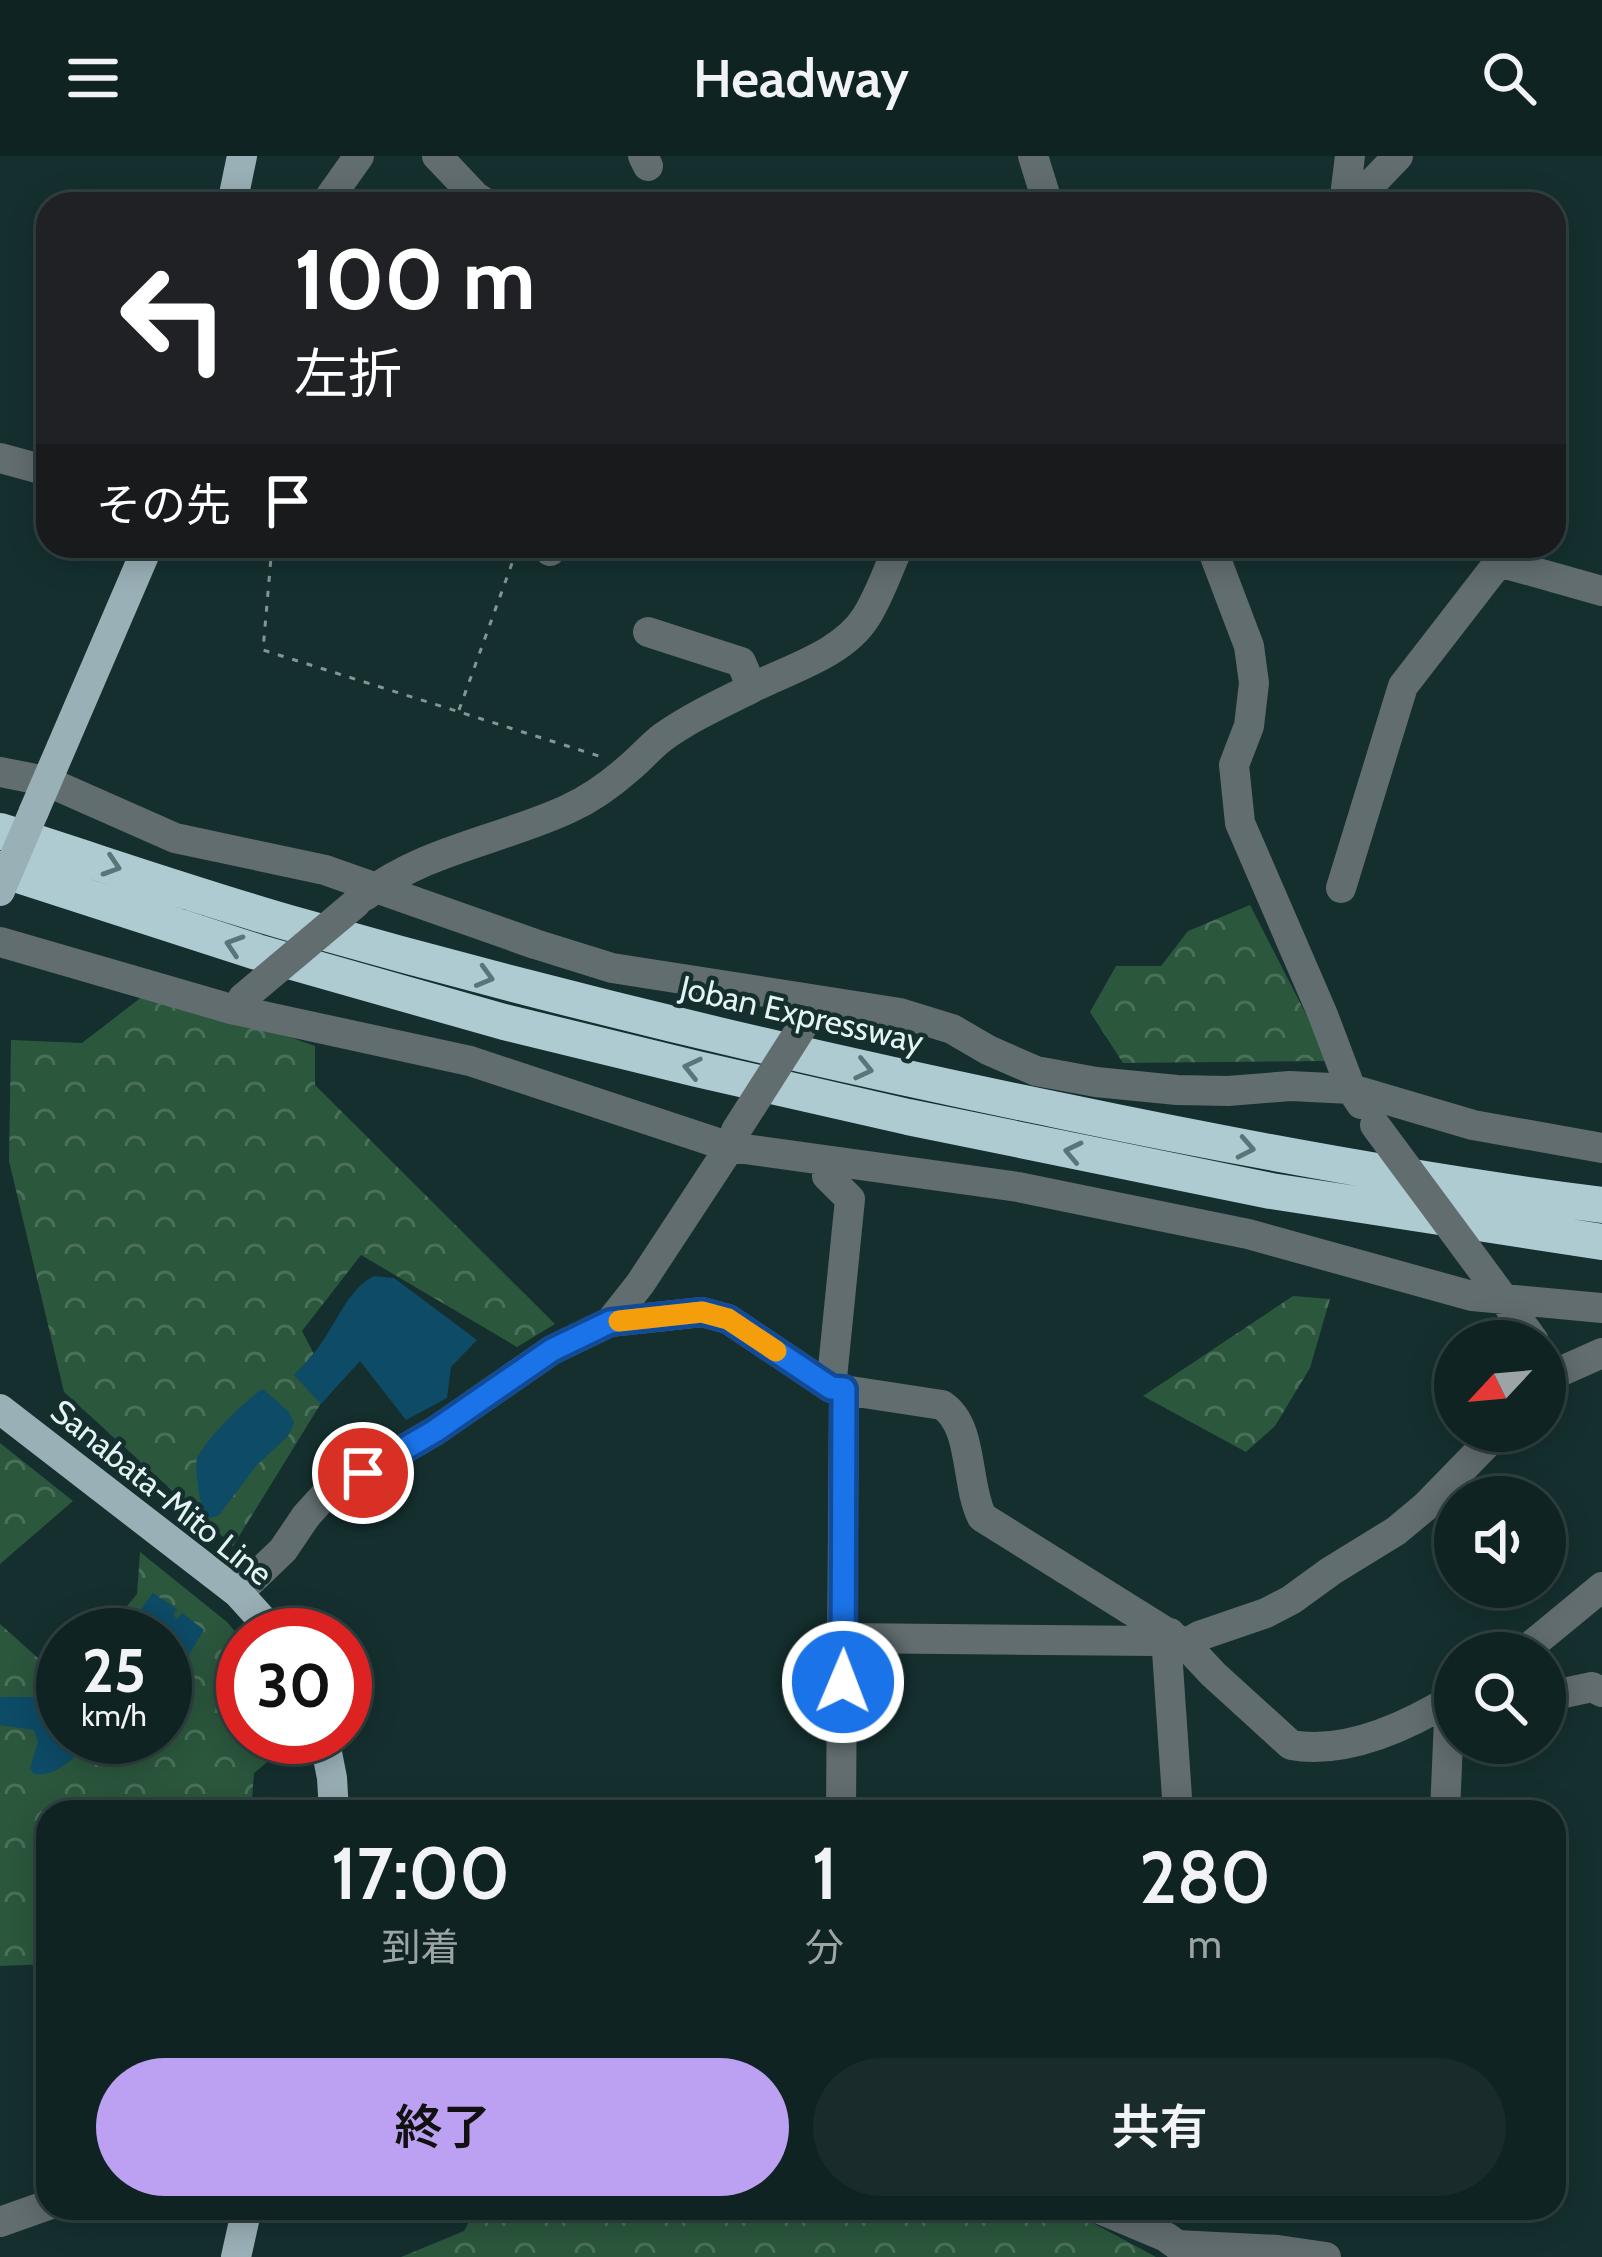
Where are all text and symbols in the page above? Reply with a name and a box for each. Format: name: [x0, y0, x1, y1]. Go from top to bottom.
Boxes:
icon: menu: [60, 45, 126, 111]
text: Headway: [693, 45, 909, 111]
icon: search: [1476, 45, 1542, 111]
text: 100 m: [294, 228, 536, 330]
icon: left: [96, 240, 252, 396]
text: 左折: [294, 341, 402, 407]
icon: arrive: [255, 468, 321, 534]
text: その先: [96, 478, 231, 532]
one-way arrow: [100, 852, 121, 877]
one-way arrow: [224, 934, 245, 959]
one-way arrow: [474, 963, 495, 988]
street label: Joban Expressway: [676, 966, 928, 1061]
one-way arrow: [854, 1055, 874, 1080]
one-way arrow: [682, 1057, 703, 1082]
one-way arrow: [1236, 1134, 1256, 1160]
one-way arrow: [1063, 1140, 1083, 1165]
north arrow: [1434, 1320, 1566, 1452]
map controls: [1434, 1320, 1566, 1764]
street label: Sanabata-Mito Line: [43, 1391, 281, 1593]
pin: [312, 1422, 414, 1524]
icon: arrive: [330, 1440, 396, 1506]
button: sound: [1434, 1476, 1566, 1608]
speed limit sign: 30: [216, 1608, 372, 1764]
position arrow: [780, 1619, 906, 1745]
button: search: [1434, 1632, 1566, 1764]
text: 25: [82, 1634, 146, 1707]
text: km/h: [81, 1697, 147, 1734]
text: 17:00: [331, 1830, 510, 1917]
text: 1: [812, 1830, 837, 1917]
text: 280: [1139, 1834, 1271, 1921]
text: m: [1188, 1920, 1222, 1968]
text: 到着: [381, 1923, 459, 1971]
text: 分: [805, 1923, 844, 1971]
button: 終了: [96, 2058, 789, 2196]
button: 共有: [813, 2058, 1506, 2196]

